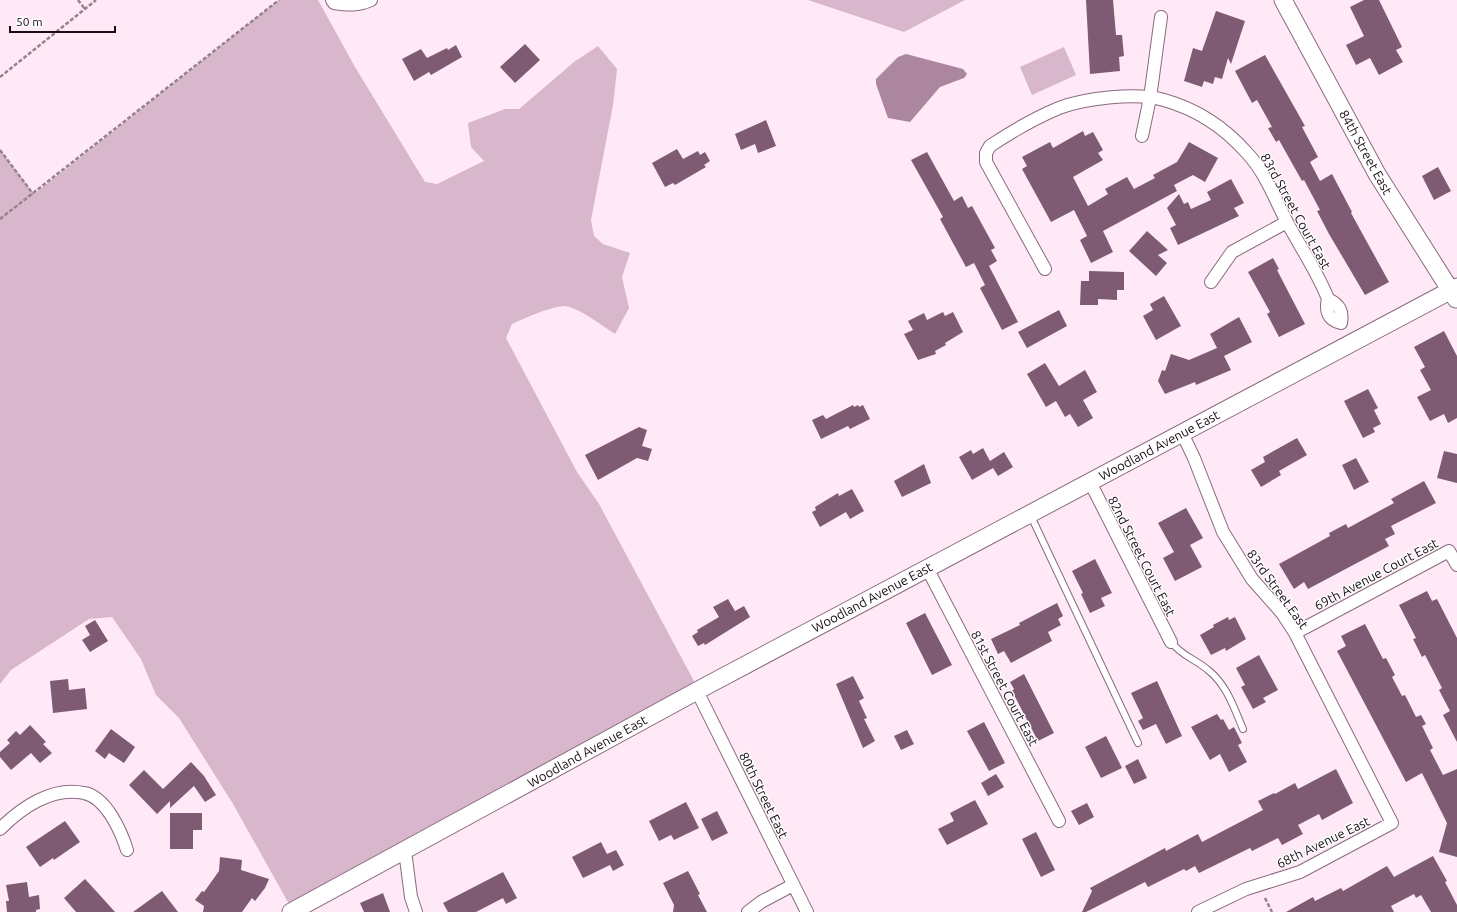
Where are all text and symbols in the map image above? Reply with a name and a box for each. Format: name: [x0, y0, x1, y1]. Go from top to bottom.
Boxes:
scale bar: [10, 8, 115, 34]
text: 50 m: [16, 15, 43, 28]
street label: 84th Street East: [1337, 107, 1395, 197]
street label: 83rd Street Court East: [1258, 151, 1334, 271]
street label: Woodland Avenue East: [1096, 407, 1222, 483]
street label: 82nd Street Court East: [1106, 494, 1178, 618]
street label: 69th Avenue Court East: [1312, 536, 1440, 612]
street label: 83rd Street East: [1245, 547, 1311, 631]
street label: Woodland Avenue East: [809, 559, 935, 635]
street label: 81st Street Court East: [969, 628, 1041, 748]
street label: Woodland Avenue East: [525, 712, 649, 790]
street label: 80th Street East: [737, 750, 791, 840]
street label: 68th Avenue East: [1274, 813, 1372, 871]

